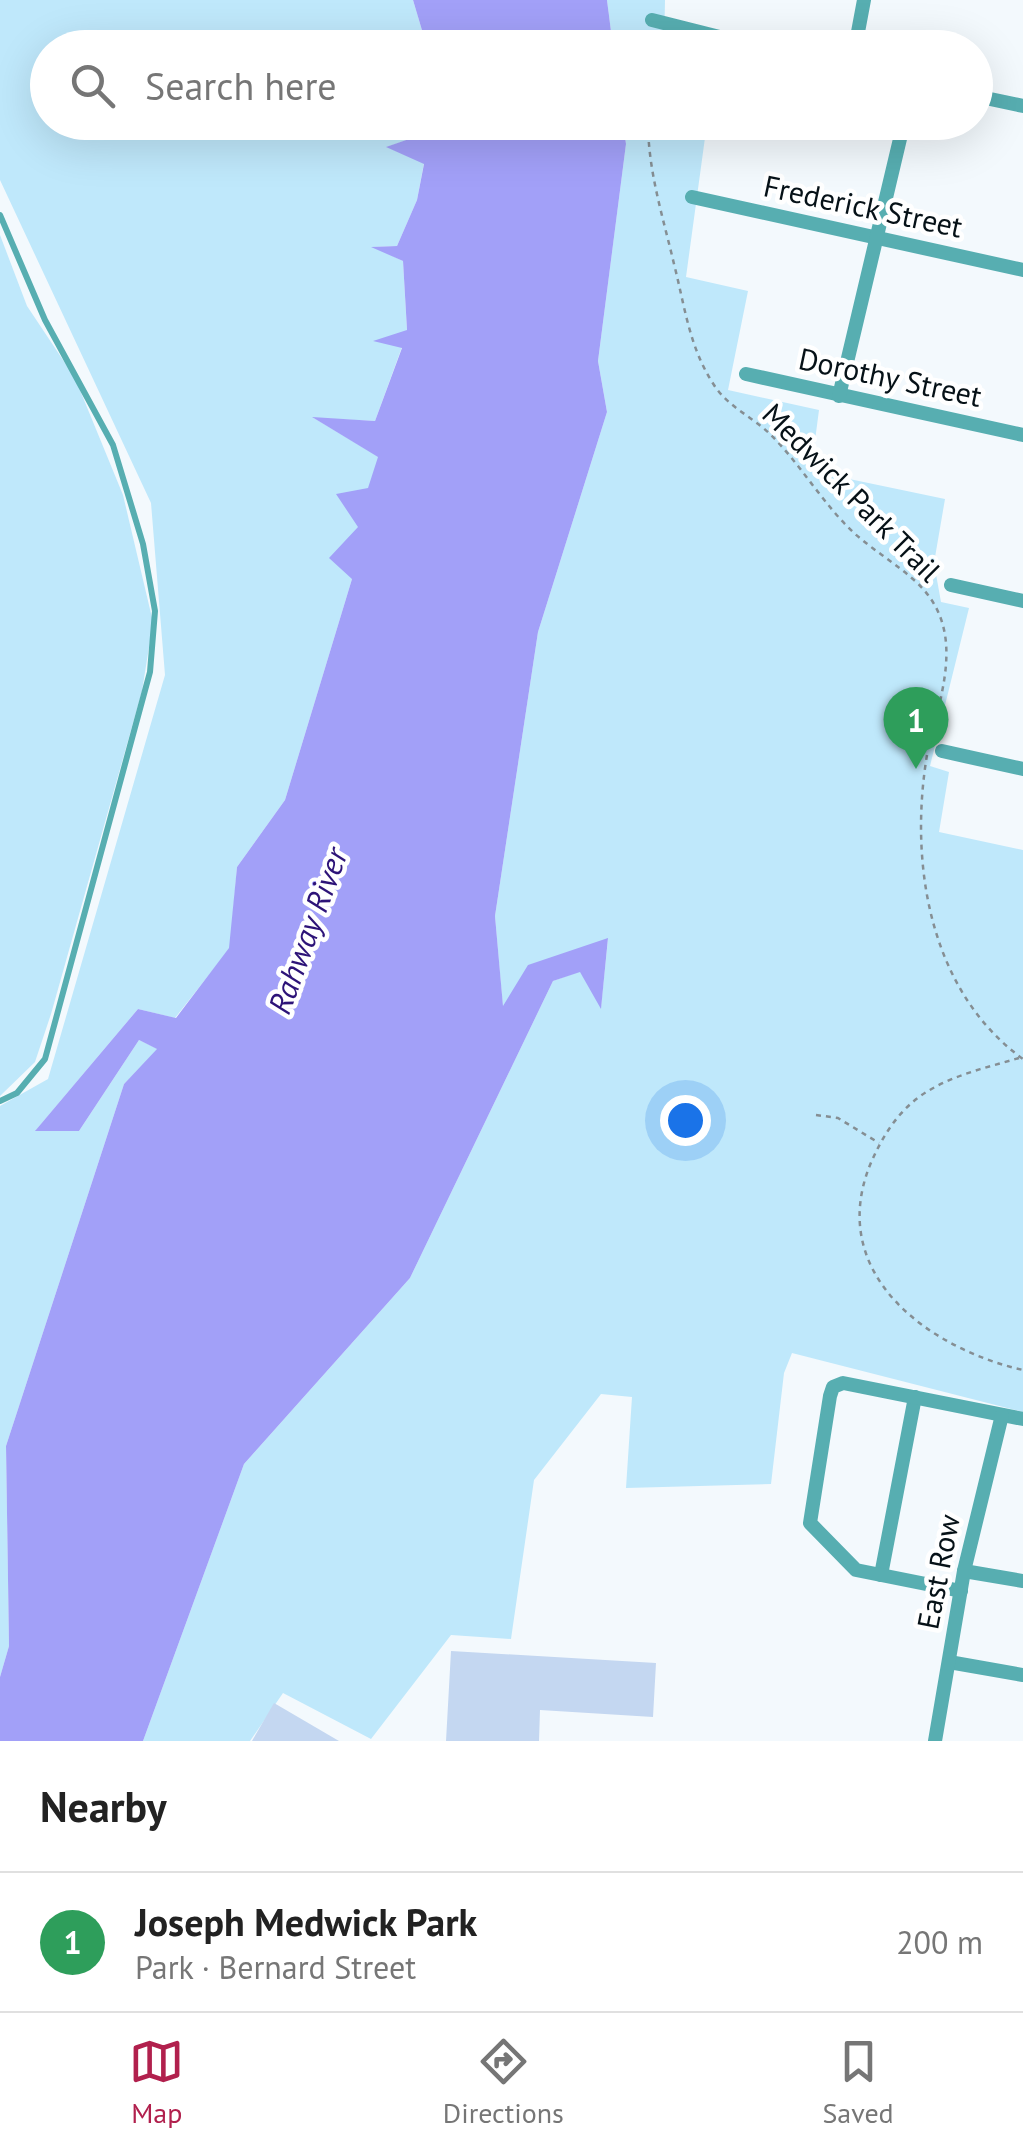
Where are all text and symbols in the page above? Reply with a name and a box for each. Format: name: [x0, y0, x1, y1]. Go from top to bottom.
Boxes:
search box: [30, 30, 993, 140]
icon: search: [65, 58, 120, 113]
text: Search here: [145, 61, 337, 110]
street label: Frederick Street: [760, 165, 966, 246]
street label: Dorothy Street: [795, 338, 985, 415]
street label: Medwick Park Trail: [754, 394, 950, 590]
pin: 1: [884, 686, 948, 769]
water label: Rahway River: [258, 840, 357, 1019]
your location: [660, 1095, 711, 1146]
street label: East Row: [907, 1511, 968, 1632]
text: Nearby: [40, 1779, 167, 1834]
text: Joseph Medwick Park: [135, 1897, 477, 1946]
text: 1: [63, 1921, 82, 1963]
text: 200 m: [896, 1921, 983, 1963]
text: Park · Bernard Street: [135, 1946, 416, 1988]
tab: Map: [129, 2034, 184, 2131]
tab: Directions: [443, 2034, 564, 2131]
tab: Saved: [822, 2034, 894, 2131]

